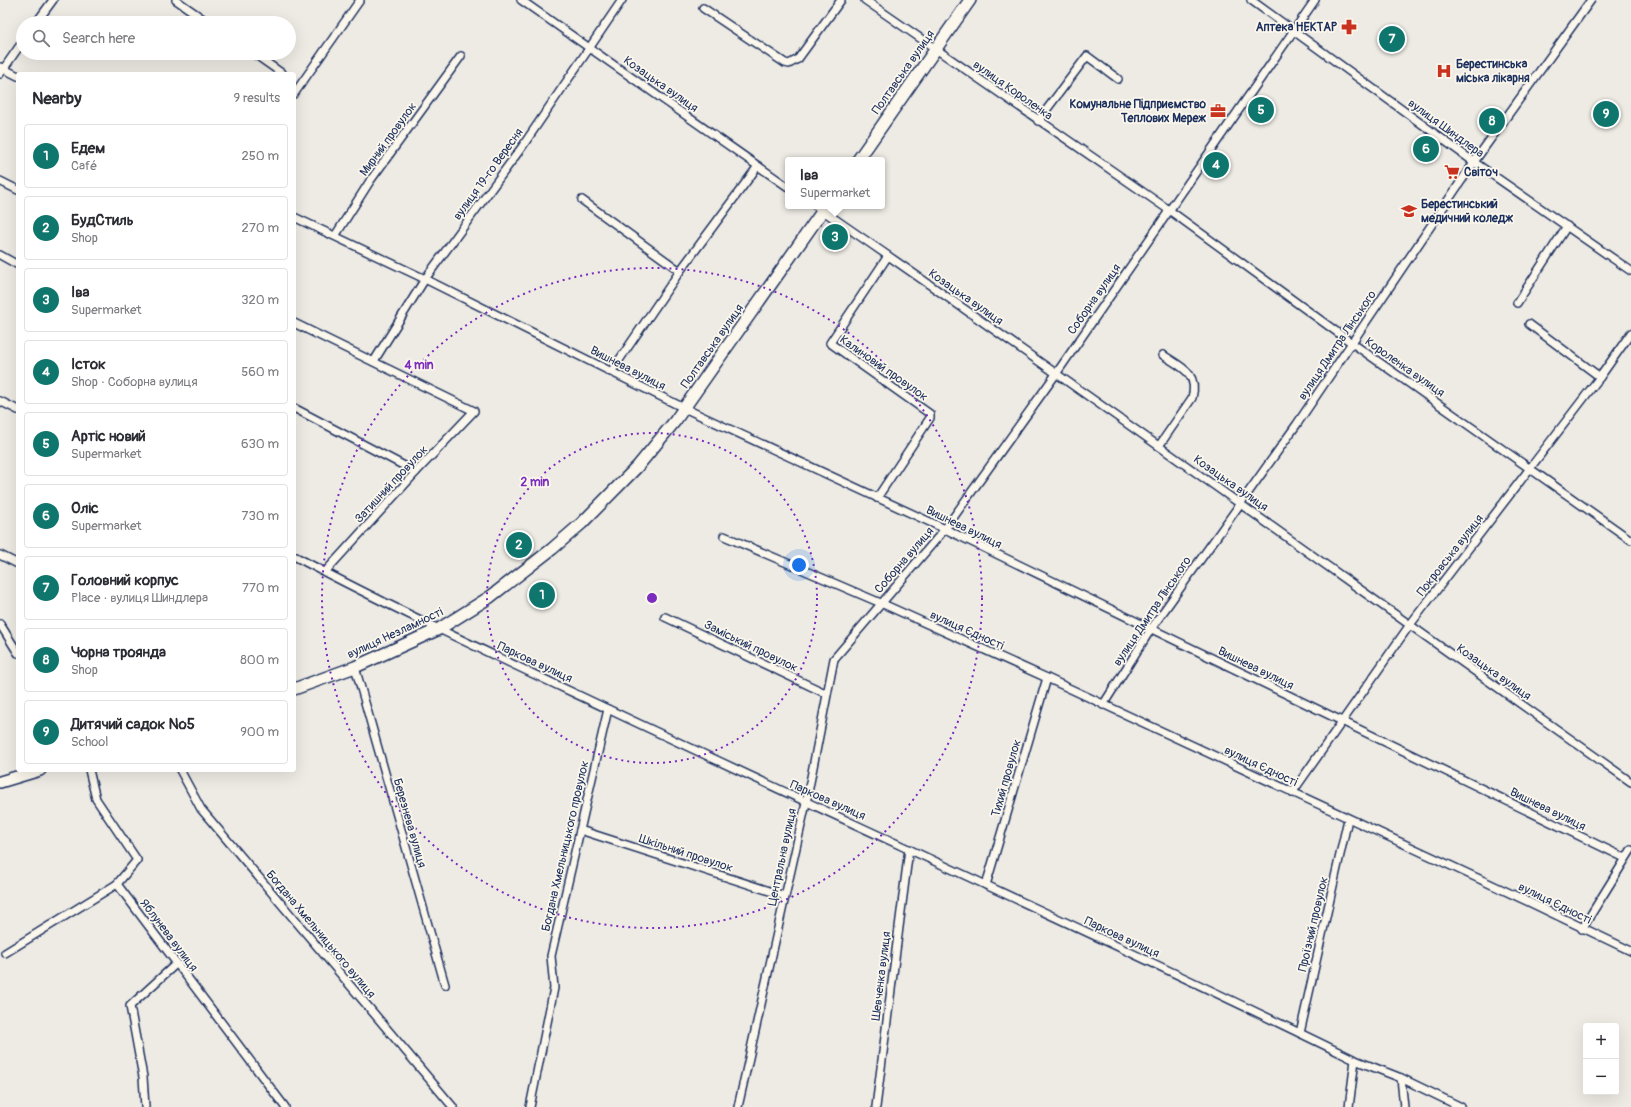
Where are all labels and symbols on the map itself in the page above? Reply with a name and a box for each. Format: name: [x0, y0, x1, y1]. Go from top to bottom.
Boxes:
pharmacy icon: Аптека НЕКТАР: [1340, 18, 1358, 36]
place label: Аптека НЕКТАР: [1256, 20, 1338, 35]
pin: 7: [1379, 24, 1405, 54]
street label: Полтавська вулиця: [869, 27, 938, 117]
street label: Козацька вулиця: [620, 53, 701, 116]
street label: вулиця Короленка: [970, 57, 1056, 124]
place label: Берестинська міська лікарня: [1456, 57, 1530, 86]
hospital icon: Берестинська міська лікарня: [1435, 62, 1453, 80]
pin: 5: [1248, 95, 1274, 125]
street label: вулиця Шиндлера: [1405, 96, 1487, 161]
place label: Комунальне Підприємство Теплових Мереж: [1069, 97, 1207, 126]
street label: Мирний провулок: [357, 99, 420, 179]
pin: 9: [1593, 99, 1619, 129]
office icon: Комунальне Підприємство Теплових Мереж: [1209, 102, 1227, 120]
pin: 8: [1479, 106, 1505, 136]
street label: вулиця 19-го Вересня: [450, 125, 527, 223]
pin: 6: [1413, 134, 1439, 164]
pin: 4: [1203, 150, 1229, 180]
supermarket icon: Світоч: [1443, 163, 1461, 181]
place label: Світоч: [1464, 165, 1498, 180]
place label: Берестинський медичний коледж: [1421, 197, 1513, 226]
school or university icon: Берестинський медичний коледж: [1400, 202, 1418, 220]
pin: 3: [822, 222, 848, 252]
street label: Соборна вулиця: [1064, 261, 1125, 338]
street label: Козацька вулиця: [925, 266, 1006, 329]
street label: вулиця Дмитра Лінського: [1295, 287, 1380, 403]
street label: Полтавська вулиця: [678, 301, 747, 391]
street label: Калиновий провулок: [837, 332, 931, 404]
street label: Короленка вулиця: [1362, 334, 1448, 401]
street label: Вишнева вулиця: [588, 343, 668, 394]
text: 4 min: [403, 358, 434, 373]
street label: Затишний провулок: [352, 442, 431, 526]
street label: Козацька вулиця: [1190, 452, 1271, 515]
text: 2 min: [521, 475, 550, 490]
street label: Вишнева вулиця: [923, 503, 1004, 552]
street label: Покровська вулиця: [1414, 511, 1487, 599]
street label: Соборна вулиця: [872, 524, 937, 597]
pin: 2: [506, 530, 532, 560]
street label: вулиця Дмитра Лінського: [1110, 553, 1195, 669]
your location: [789, 555, 809, 575]
pin: 1: [529, 580, 555, 610]
centre of rings: [645, 591, 659, 605]
street label: вулиця Незламності: [345, 605, 446, 662]
street label: вулиця Єдності: [928, 607, 1006, 653]
street label: Заміський провулок: [701, 617, 800, 676]
street label: Паркова вулиця: [495, 639, 575, 687]
street label: Козацька вулиця: [1453, 641, 1534, 704]
street label: Вишнева вулиця: [1215, 644, 1296, 693]
street label: Тихий провулок: [988, 738, 1025, 819]
street label: вулиця Єдності: [1222, 743, 1300, 790]
street label: Богдана Хмельницького провулок: [539, 759, 592, 933]
street label: Березнева вулиця: [390, 777, 430, 870]
street label: Паркова вулиця: [788, 777, 868, 824]
street label: Вишнева вулиця: [1507, 785, 1588, 834]
street label: Центральна вулиця: [765, 807, 800, 907]
street label: Шкільний провулок: [637, 831, 735, 876]
street label: Богдана Хмельницького вулиця: [263, 867, 379, 1002]
street label: Проїзний провулок: [1295, 875, 1332, 973]
street label: вулиця Єдності: [1516, 879, 1594, 928]
street label: Яблунева вулиця: [136, 896, 201, 975]
street label: Паркова вулиця: [1082, 914, 1162, 962]
street label: Шевченка вулиця: [869, 930, 894, 1022]

